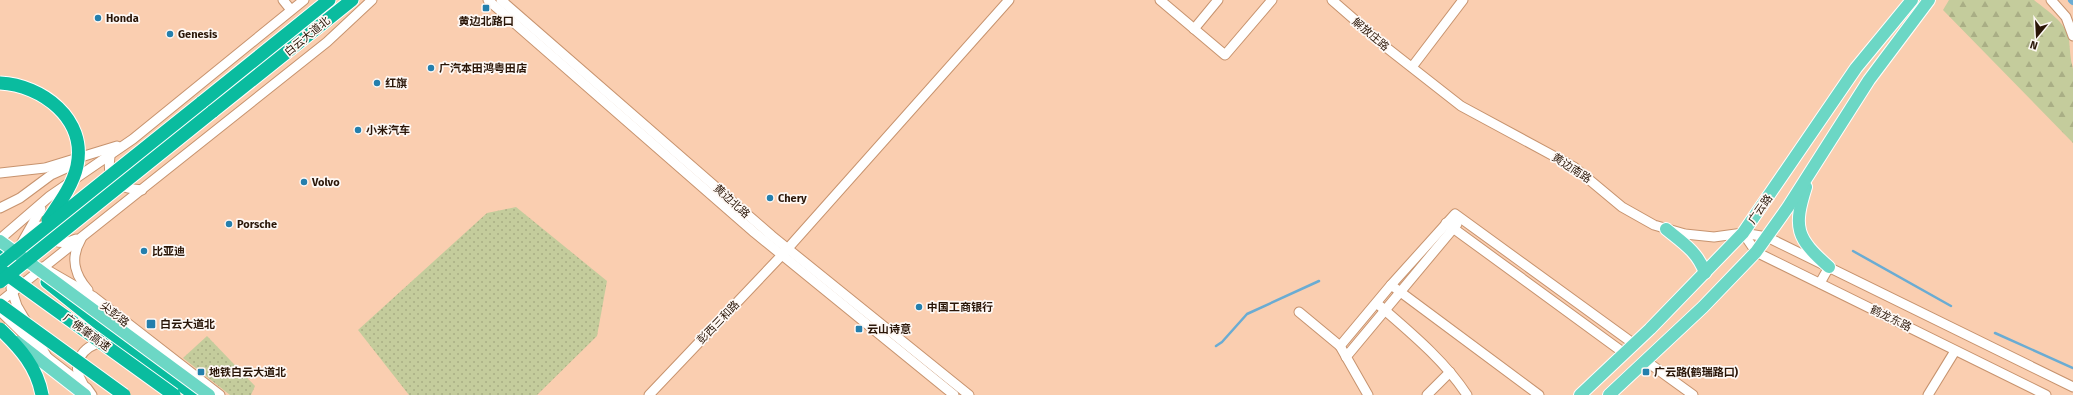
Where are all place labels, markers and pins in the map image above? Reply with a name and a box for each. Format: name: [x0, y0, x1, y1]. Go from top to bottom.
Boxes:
marker: 黄边北路口: [481, 3, 491, 13]
place label: Honda: [106, 12, 139, 25]
marker: Honda: [93, 13, 103, 23]
place label: 黄边北路口: [459, 15, 514, 28]
place label: Genesis: [178, 28, 218, 41]
marker: Genesis: [165, 29, 175, 39]
place label: 广汽本田鸿粤田店: [439, 62, 527, 75]
marker: 广汽本田鸿粤田店: [426, 63, 436, 73]
place label: 红旗: [385, 77, 407, 90]
marker: 红旗: [372, 78, 382, 88]
place label: 小米汽车: [366, 124, 410, 137]
marker: 小米汽车: [353, 125, 363, 135]
place label: Volvo: [311, 176, 340, 189]
marker: Volvo: [299, 177, 309, 187]
place label: Chery: [778, 192, 807, 205]
marker: Chery: [765, 193, 775, 203]
place label: Porsche: [237, 218, 277, 231]
marker: Porsche: [224, 219, 234, 229]
place label: 比亚迪: [152, 245, 185, 258]
marker: 比亚迪: [139, 246, 149, 256]
place label: 中国工商银行: [927, 301, 993, 314]
marker: 中国工商银行: [914, 302, 924, 312]
marker: 白云大道北: [145, 318, 157, 330]
place label: 白云大道北: [160, 318, 215, 331]
place label: 云山诗意: [867, 323, 911, 336]
marker: 云山诗意: [854, 324, 864, 334]
place label: 地铁白云大道北: [209, 366, 286, 379]
place label: 广云路(鹤瑞路口): [1654, 366, 1739, 379]
marker: 地铁白云大道北: [196, 367, 206, 377]
marker: 广云路(鹤瑞路口): [1641, 367, 1651, 377]

